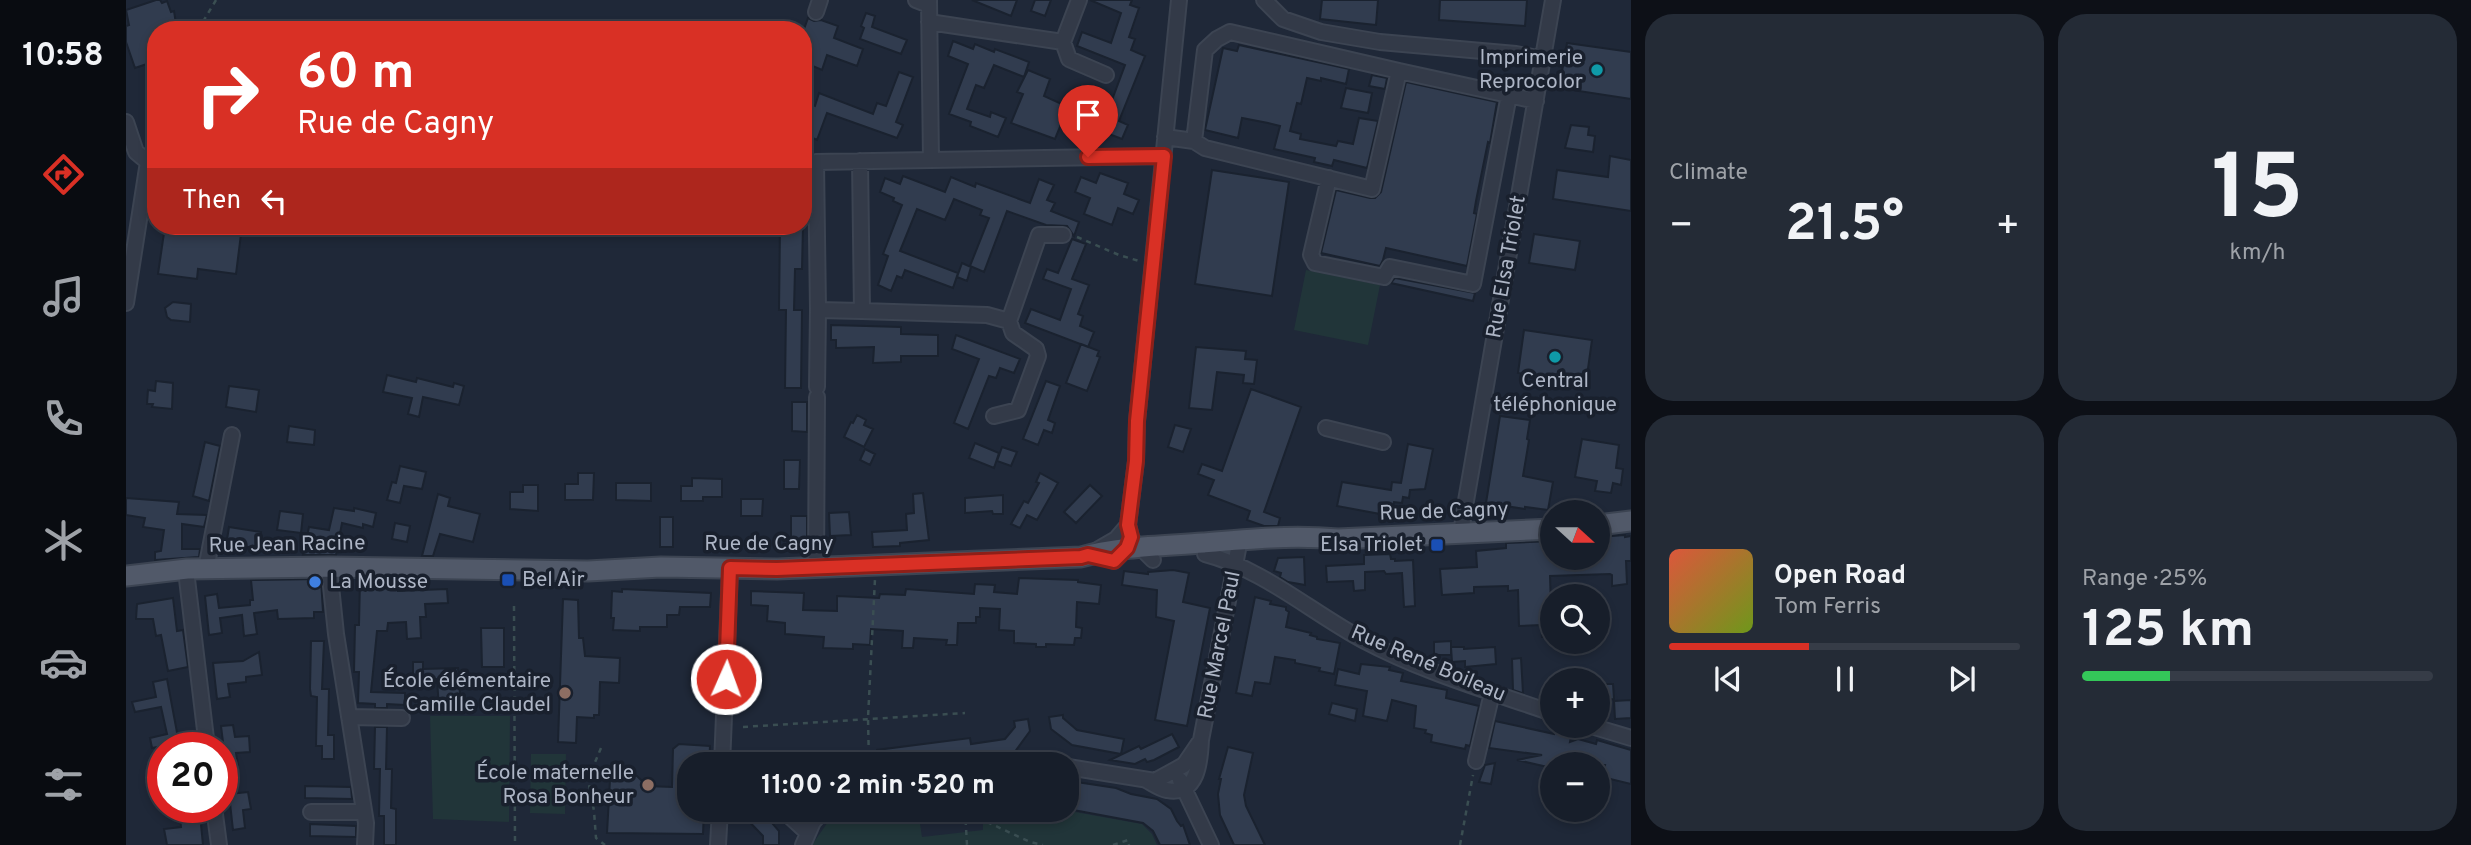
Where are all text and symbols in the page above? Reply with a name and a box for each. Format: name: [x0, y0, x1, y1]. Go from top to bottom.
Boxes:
text: 10:58: [22, 37, 104, 77]
text: 60 m: [297, 44, 415, 106]
place label: Imprimerie Reprocolor: [1479, 45, 1583, 96]
icon: right: [182, 49, 273, 140]
marker: Imprimerie Reprocolor: [1589, 62, 1605, 78]
pin: [1058, 85, 1118, 157]
icon: arrive: [1069, 96, 1107, 134]
text: Rue de Cagny: [297, 105, 494, 145]
text: 15: [2211, 136, 2304, 251]
icon: directions: [39, 150, 88, 199]
text: Climate: [1669, 159, 1748, 188]
icon: left: [255, 182, 293, 220]
text: Then: [182, 185, 241, 218]
street label: Rue Elsa Triolet: [1481, 193, 1533, 341]
text: 21.5°: [1785, 193, 1904, 259]
text: −: [1669, 203, 1694, 252]
text: +: [1995, 203, 2020, 252]
text: km/h: [2230, 239, 2285, 268]
icon: music: [39, 272, 88, 321]
marker: Central téléphonique: [1547, 349, 1563, 365]
place label: Central téléphonique: [1493, 368, 1617, 419]
icon: phone: [39, 394, 88, 443]
street label: Rue de Cagny: [1379, 496, 1509, 528]
north arrow: [1540, 500, 1610, 570]
map controls: [1540, 500, 1610, 822]
icon: climate: [39, 516, 88, 565]
street label: Rue Jean Racine: [208, 530, 366, 560]
street label: Rue de Cagny: [704, 531, 834, 558]
place label: Elsa Triolet: [1320, 532, 1423, 559]
marker: Elsa Triolet: [1429, 537, 1445, 553]
text: Open Road: [1774, 560, 1906, 593]
text: Range · 25%: [2082, 565, 2207, 594]
place label: Bel Air: [522, 567, 585, 594]
place label: La Mousse: [329, 569, 428, 596]
street label: Rue Marcel Paul: [1192, 569, 1248, 721]
marker: Bel Air: [500, 572, 516, 588]
marker: La Mousse: [307, 574, 323, 590]
button: search: [1540, 584, 1610, 654]
text: Tom Ferris: [1774, 593, 1881, 622]
text: 125 km: [2082, 599, 2254, 665]
street label: Rue René Boileau: [1347, 619, 1509, 709]
icon: car: [39, 638, 88, 687]
position arrow: [689, 642, 763, 716]
icon: previous: [1709, 660, 1747, 698]
icon: pause: [1826, 660, 1864, 698]
icon: next: [1943, 660, 1981, 698]
place label: École élémentaire Camille Claudel: [383, 667, 551, 719]
button: +: [1540, 668, 1610, 738]
marker: École élémentaire Camille Claudel: [557, 685, 573, 701]
speed limit sign: 20: [147, 732, 238, 823]
button: −: [1540, 752, 1610, 822]
place label: École maternelle Rosa Bonheur: [476, 759, 634, 811]
icon: filters: [39, 760, 88, 809]
text: 11:00 · 2 min · 520 m: [761, 770, 995, 803]
marker: École maternelle Rosa Bonheur: [640, 777, 656, 793]

